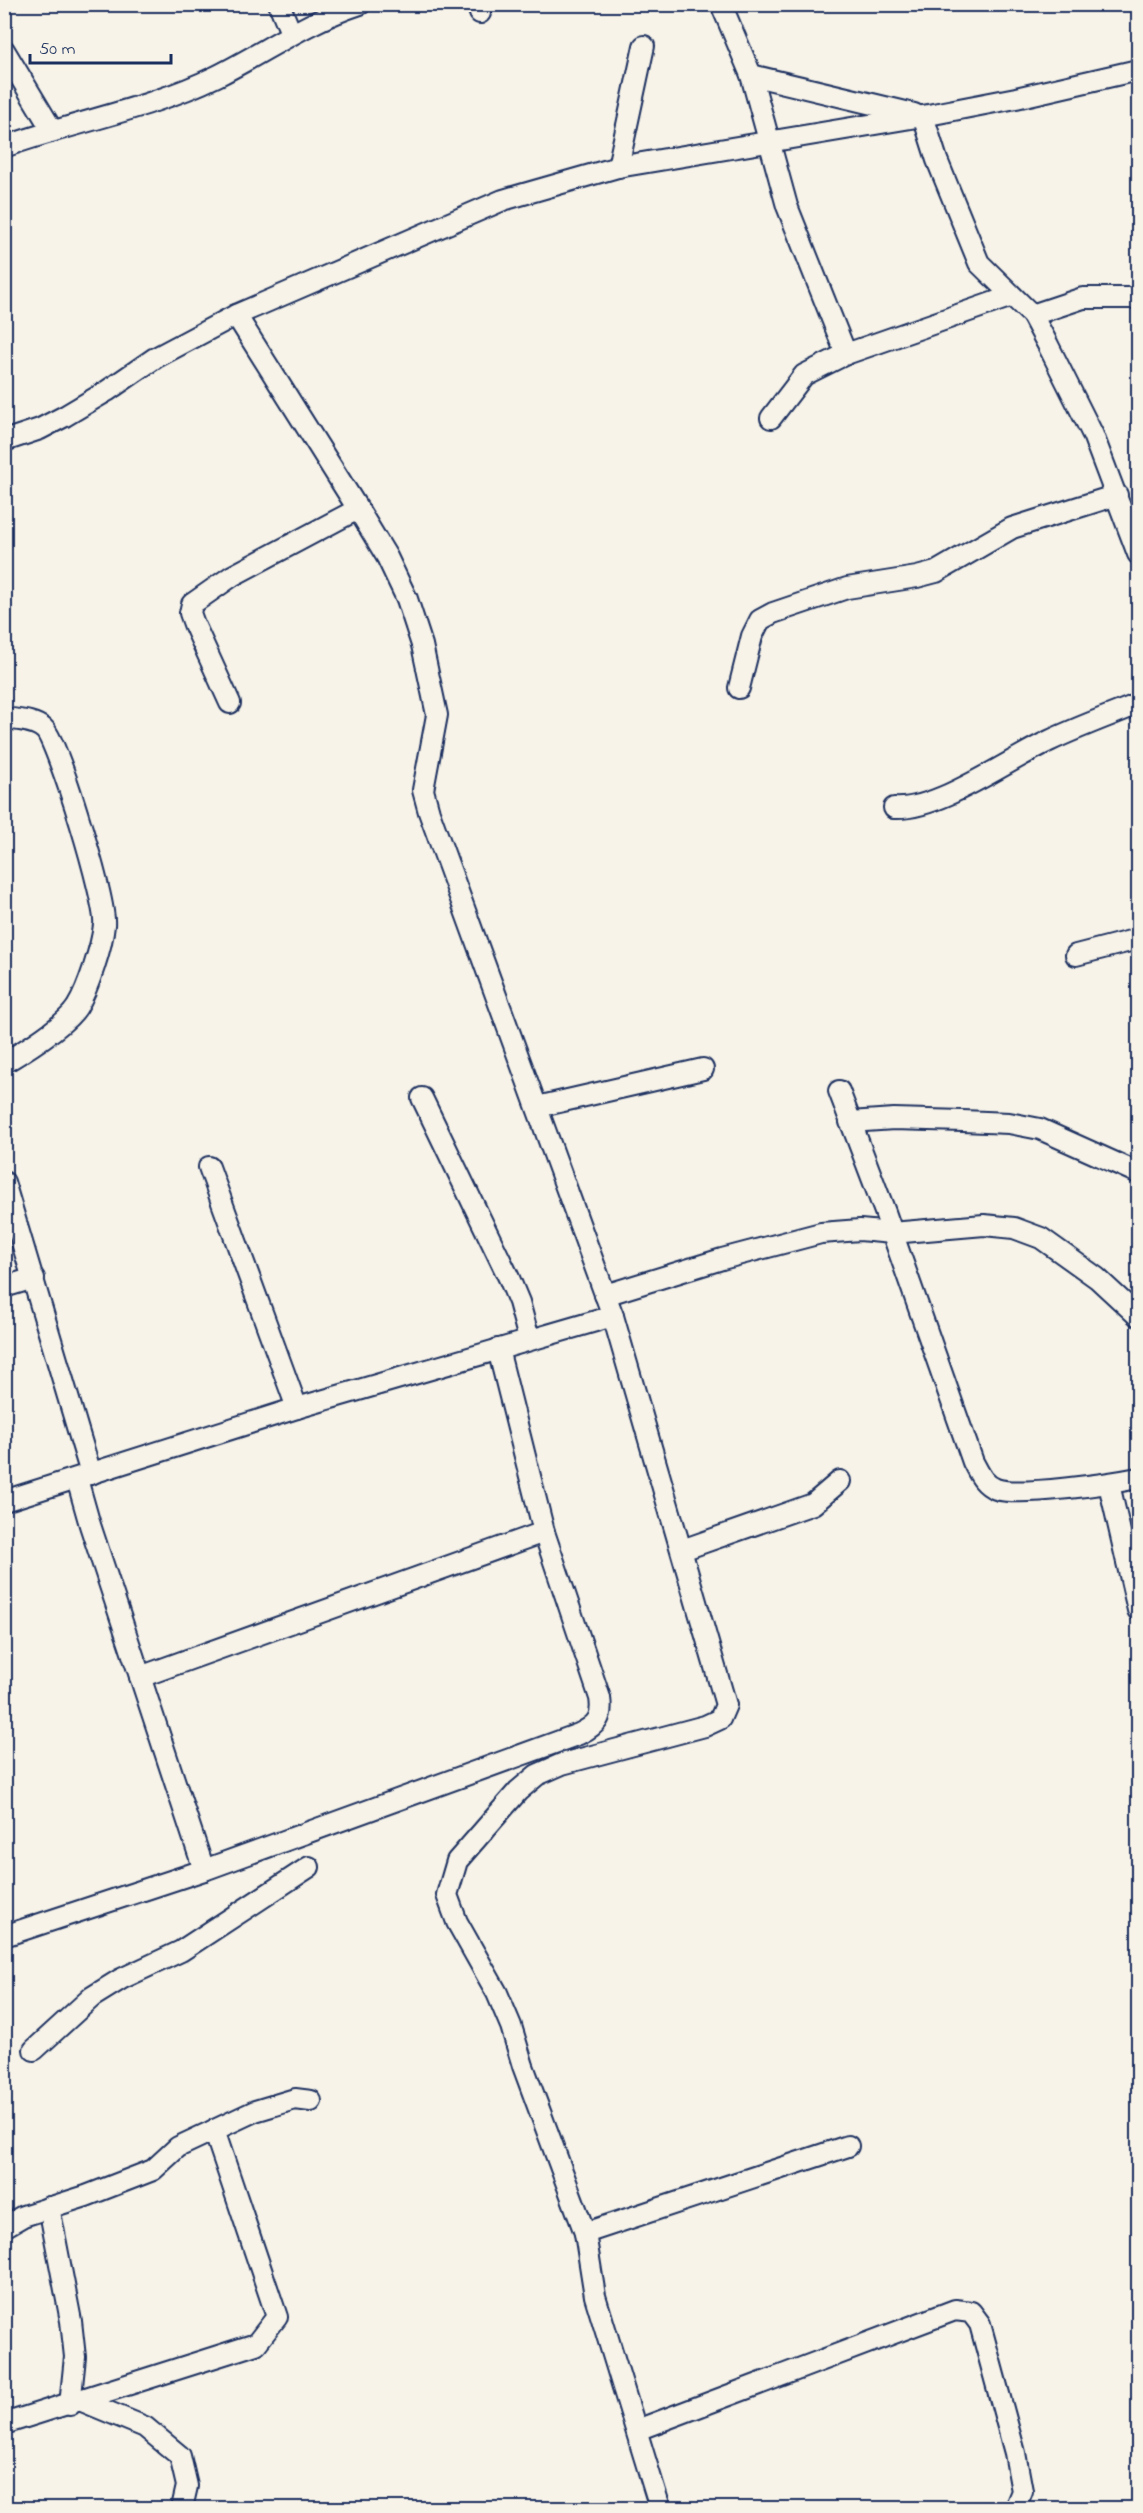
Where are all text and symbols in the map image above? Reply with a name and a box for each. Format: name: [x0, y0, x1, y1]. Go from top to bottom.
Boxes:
scale bar: [30, 27, 171, 65]
text: 50 m: [39, 37, 76, 63]

